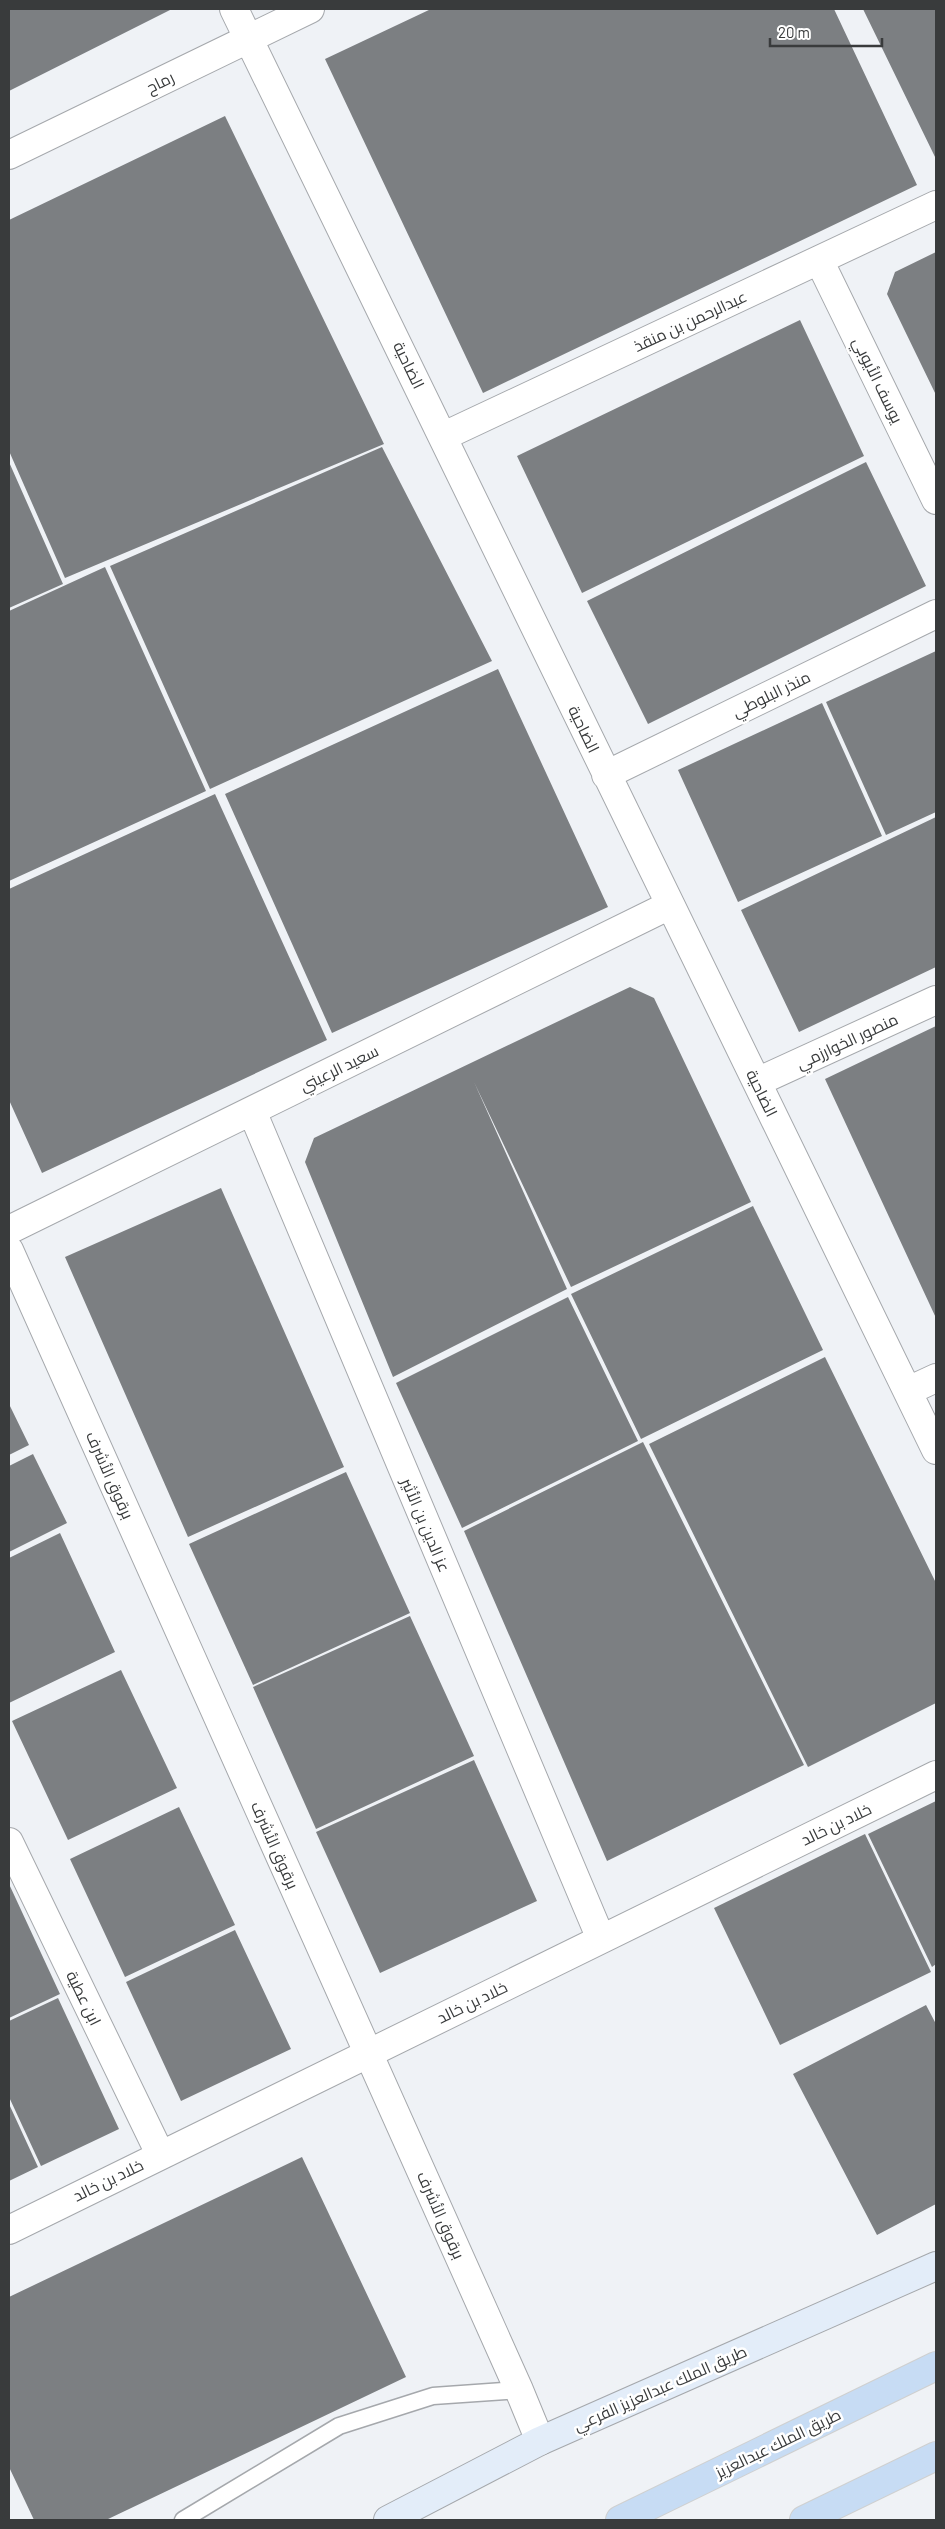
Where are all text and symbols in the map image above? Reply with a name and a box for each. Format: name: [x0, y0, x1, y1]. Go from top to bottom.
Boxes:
scale bar: [770, 15, 882, 47]
text: 20 m: [778, 23, 810, 41]
street label: رماح: [143, 67, 178, 99]
street label: عبدالرحمن بن منقذ: [630, 286, 750, 357]
street label: يوسف الأيوبي: [845, 334, 908, 429]
street label: الضاحية: [389, 338, 429, 392]
street label: منذر البلوطي: [729, 666, 815, 725]
street label: الضاحية: [564, 702, 604, 756]
street label: منصور الخوارزمي: [793, 1009, 903, 1077]
street label: سعيد الرعيني: [296, 1040, 383, 1099]
street label: الضاحية: [742, 1066, 782, 1120]
street label: برقوق الأشرف: [81, 1428, 138, 1522]
street label: عز الدين بن الأثير: [396, 1474, 455, 1576]
street label: برقوق الأشرف: [246, 1798, 303, 1892]
street label: خلاد بن خالد: [798, 1798, 875, 1850]
street label: ابن عطية: [61, 1967, 106, 2029]
street label: خلاد بن خالد: [434, 1976, 511, 2028]
street label: خلاد بن خالد: [70, 2154, 147, 2206]
street label: برقوق الأشرف: [412, 2168, 469, 2262]
street label: طريق الملك عبدالعزيز الفرعي: [570, 2341, 751, 2439]
street label: طريق الملك عبدالعزيز: [711, 2404, 844, 2483]

